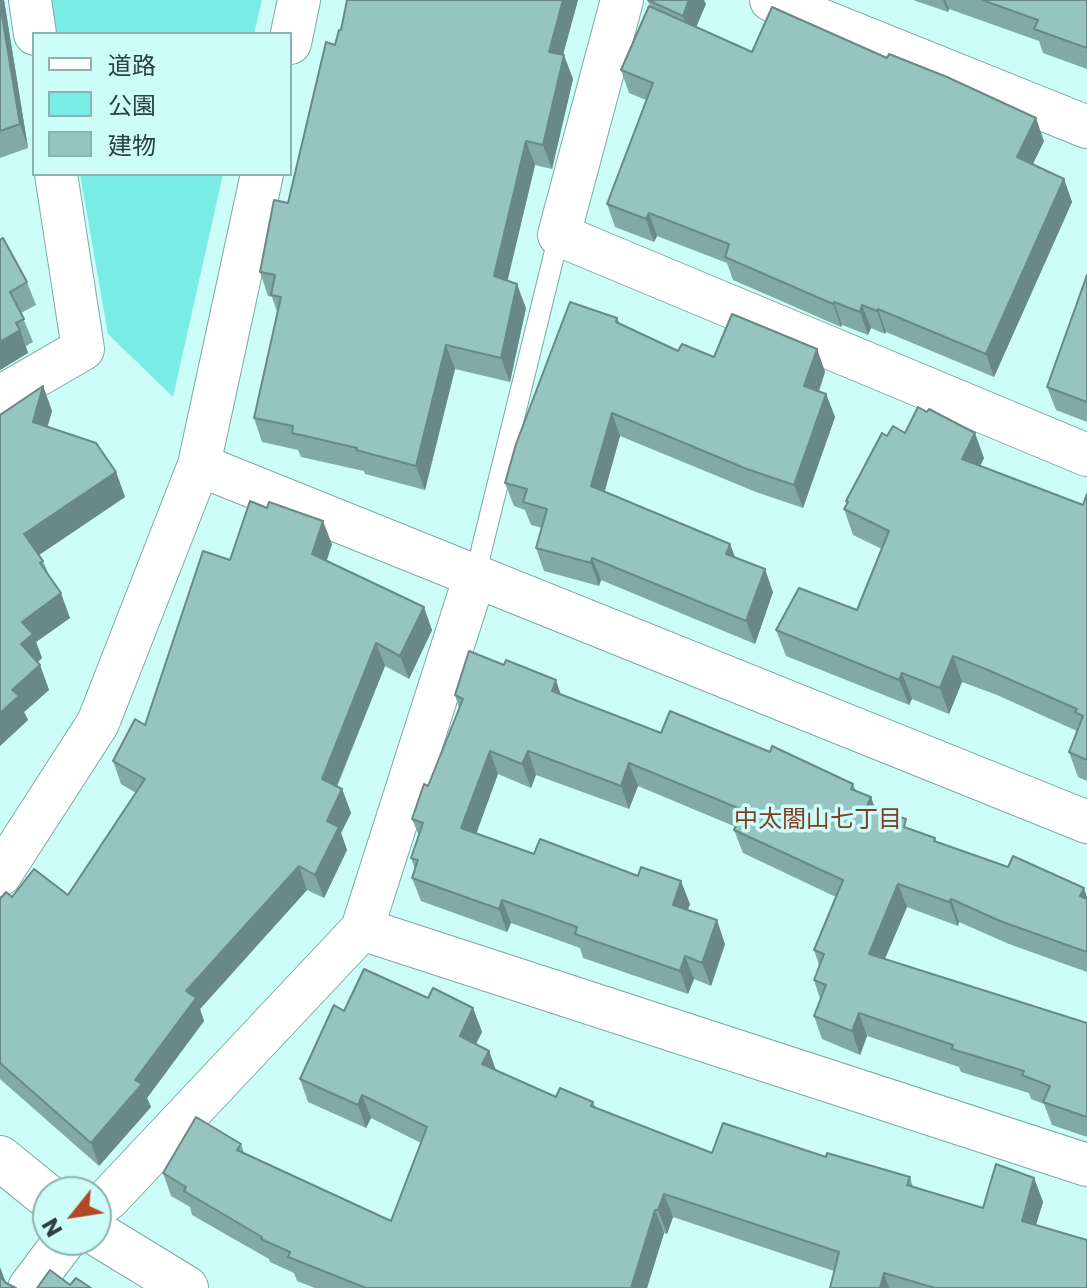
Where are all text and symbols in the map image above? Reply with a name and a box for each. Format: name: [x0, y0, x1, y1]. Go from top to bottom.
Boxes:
legend: [32, 32, 292, 176]
text: 道路: [108, 49, 156, 82]
text: 公園: [108, 89, 156, 122]
text: 建物: [108, 129, 156, 162]
district label: 中太閤山七丁目: [734, 807, 902, 835]
north arrow: [32, 1176, 112, 1256]
text: N: [35, 1212, 70, 1242]

